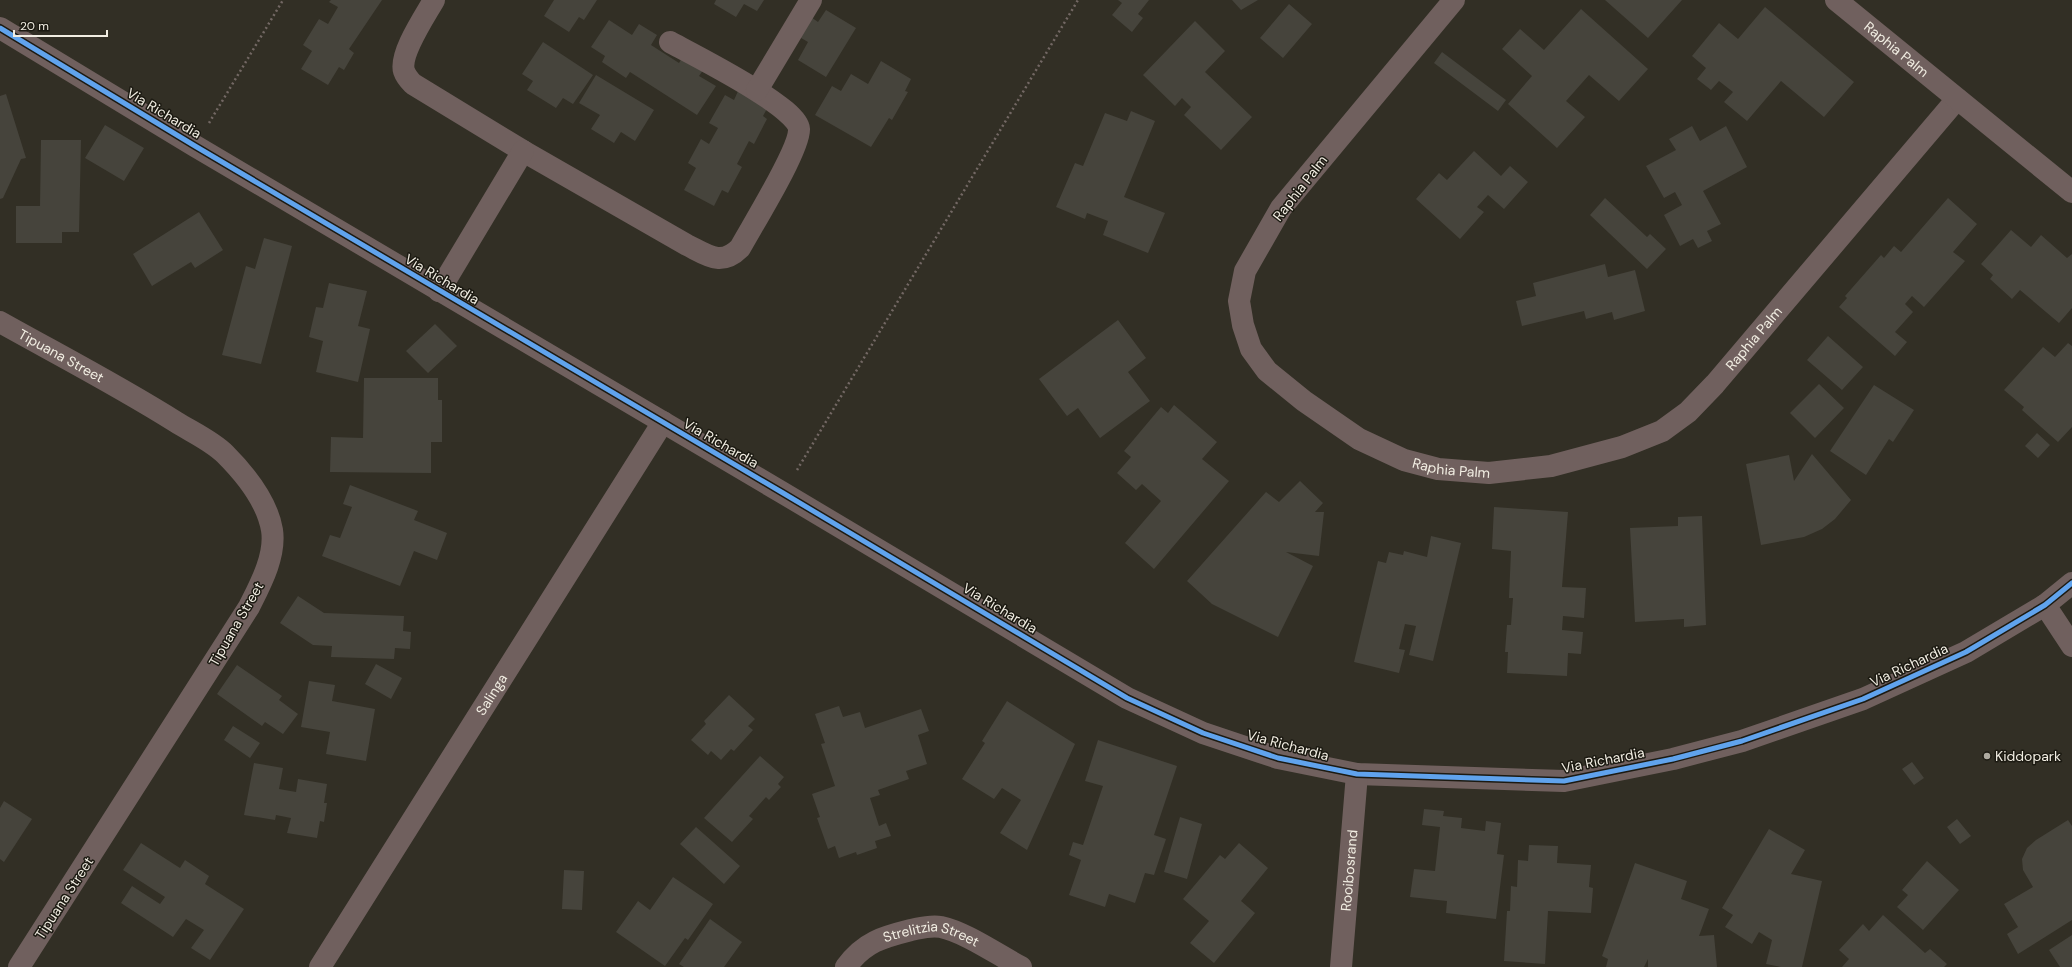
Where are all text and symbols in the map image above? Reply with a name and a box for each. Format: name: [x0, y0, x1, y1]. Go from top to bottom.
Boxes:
scale bar: [14, 12, 107, 38]
text: 20 m: [20, 18, 49, 34]
street label: Raphia Palm: [1860, 18, 1933, 81]
street label: Via Richardia: [123, 84, 205, 142]
street label: Raphia Palm: [1269, 152, 1331, 224]
street label: Via Richardia: [401, 250, 483, 308]
street label: Raphia Palm: [1722, 303, 1786, 374]
street label: Tipuana Street: [15, 325, 107, 387]
street label: Via Richardia: [680, 414, 762, 472]
street label: Raphia Palm: [1411, 454, 1491, 482]
street label: Tipuana Street: [205, 579, 267, 669]
street label: Via Richardia: [959, 579, 1041, 637]
street label: Via Richardia: [1867, 639, 1951, 691]
street label: Salinga: [472, 670, 511, 719]
street label: Via Richardia: [1245, 725, 1331, 765]
street label: Via Richardia: [1560, 743, 1646, 777]
place label: Kiddopark: [1995, 747, 2061, 765]
marker: Kiddopark: [1982, 751, 1992, 761]
street label: Rooibosrand: [1337, 829, 1361, 912]
street label: Tipuana Street: [31, 853, 97, 943]
street label: Strelitzia Street: [881, 917, 982, 951]

